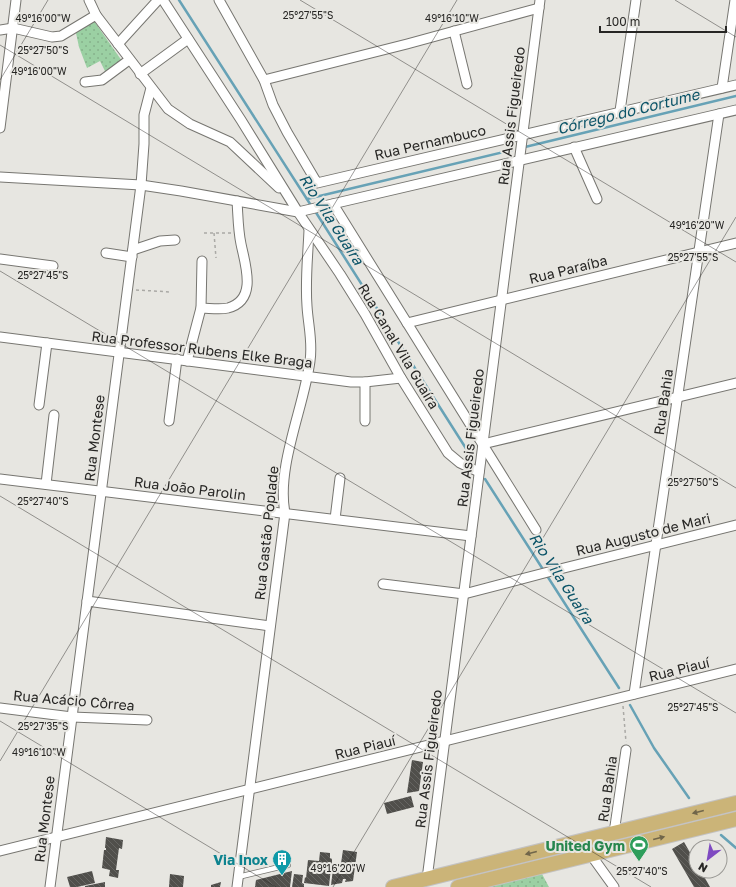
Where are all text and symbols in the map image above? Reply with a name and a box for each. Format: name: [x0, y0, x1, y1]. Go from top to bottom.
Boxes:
scale bar: [600, 8, 726, 34]
text: 25°27'55"S: [283, 9, 333, 21]
text: 49°16'00"W: [15, 12, 71, 24]
text: 49°16'10"W: [425, 12, 479, 24]
text: 100 m: [606, 14, 640, 29]
text: 25°27'50"S: [17, 44, 69, 56]
street label: Rua Assis Figueiredo: [494, 46, 528, 186]
text: 49°16'00"W: [11, 65, 67, 77]
water label: Córrego do Cortume: [555, 84, 702, 138]
street label: Rua Pernambuco: [373, 121, 487, 163]
water label: Rio Vila Guaíra: [296, 170, 368, 268]
text: 49°16'20"W: [670, 219, 725, 231]
street label: Rua Paraíba: [527, 251, 609, 287]
text: 25°27'55"S: [668, 251, 718, 263]
text: 25°27'45"S: [18, 269, 69, 281]
street label: Rua Canal Vila Guaíra: [355, 280, 443, 412]
street label: Rua Professor Rubens Elke Braga: [91, 327, 313, 371]
street label: Rua Assis Figueiredo: [453, 368, 487, 508]
street label: Rua Bahia: [650, 368, 676, 436]
street label: Rua Montese: [80, 394, 108, 482]
street label: Rua Gastão Poplade: [250, 465, 282, 601]
street label: Rua João Parolin: [133, 473, 247, 503]
text: 25°27'50"S: [667, 476, 719, 488]
text: 25°27'40"S: [17, 495, 69, 507]
street label: Rua Augusto de Mari: [574, 509, 712, 559]
water label: Rio Vila Guaíra: [526, 529, 598, 627]
street label: Rua Piauí: [647, 653, 712, 685]
street label: Rua Acácio Côrrea: [13, 686, 135, 714]
street label: Rua Assis Figueiredo: [411, 689, 445, 829]
text: 25°27'45"S: [668, 701, 719, 713]
text: 25°27'35"S: [18, 720, 68, 732]
street label: Rua Piauí: [333, 731, 398, 763]
text: 49°16'10"W: [12, 746, 66, 758]
street label: Rua Bahia: [594, 755, 620, 823]
street label: Rua Montese: [30, 775, 58, 863]
one-way arrow: [692, 809, 704, 815]
sports icon: United Gym: [628, 834, 650, 862]
one-way arrow: [653, 834, 666, 840]
place label: United Gym: [546, 837, 625, 854]
north arrow: [688, 839, 728, 879]
building icon: Via Inox: [271, 848, 293, 876]
one-way arrow: [525, 850, 537, 856]
place label: Via Inox: [213, 851, 268, 868]
text: N: [696, 860, 710, 876]
text: 49°16'20"W: [311, 862, 366, 874]
text: 25°27'40"S: [616, 865, 668, 877]

